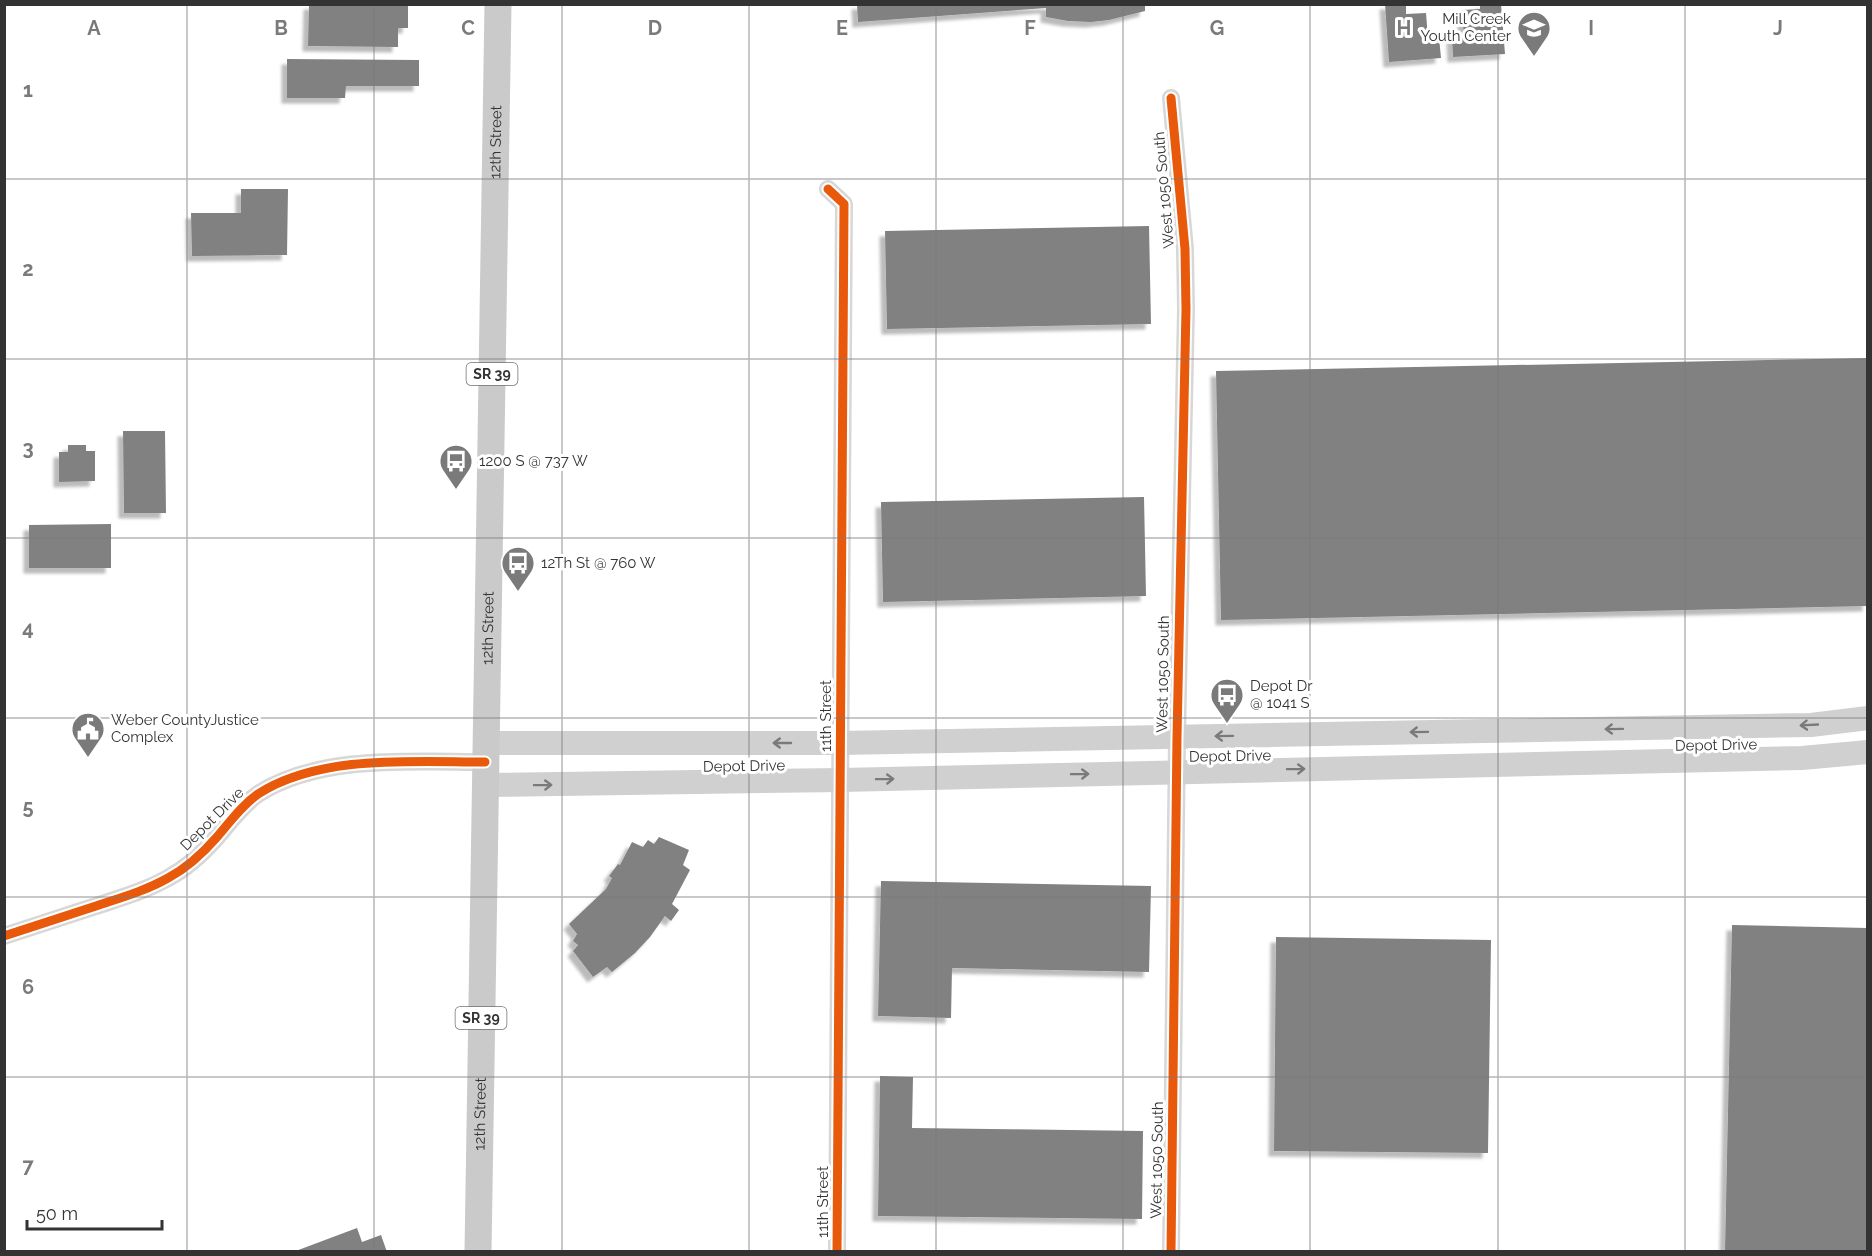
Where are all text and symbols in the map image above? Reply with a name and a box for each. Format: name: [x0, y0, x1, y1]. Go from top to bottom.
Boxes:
place label: Mill Creek Youth Center: [1420, 10, 1512, 45]
school or university icon: Mill Creek Youth Center: [1516, 10, 1552, 57]
text: A: [87, 16, 101, 40]
text: B: [274, 16, 288, 40]
text: C: [461, 16, 475, 40]
text: D: [648, 16, 662, 40]
text: E: [836, 16, 848, 40]
text: F: [1024, 16, 1036, 40]
text: G: [1210, 16, 1224, 40]
text: H: [1397, 16, 1411, 40]
text: I: [1588, 16, 1594, 40]
text: J: [1773, 16, 1783, 40]
text: 1: [23, 78, 33, 102]
street label: 12th Street: [486, 105, 505, 179]
street label: West 1050 South: [1150, 131, 1178, 249]
text: 2: [22, 257, 34, 281]
road number: SR 39: [466, 363, 518, 385]
text: 3: [22, 436, 34, 460]
bus stop icon: 1200 S @ 737 W: [438, 443, 474, 490]
place label: 1200 S @ 737 W: [479, 452, 588, 470]
bus stop icon: 12Th St @ 760 W: [500, 545, 536, 592]
place label: 12Th St @ 760 W: [541, 554, 656, 572]
street label: 12th Street: [478, 591, 498, 665]
street label: West 1050 South: [1153, 615, 1173, 733]
text: 4: [22, 616, 34, 640]
bus stop icon: Depot Dr @ 1041 S: [1209, 677, 1245, 724]
place label: Depot Dr @ 1041 S: [1250, 677, 1313, 712]
street label: 11th Street: [817, 680, 835, 752]
public building icon: Weber CountyJustice Complex: [70, 711, 106, 758]
place label: Weber CountyJustice Complex: [111, 711, 259, 746]
one-way arrow: [1800, 719, 1820, 730]
one-way arrow: [1605, 723, 1625, 735]
one-way arrow: [1410, 727, 1430, 738]
one-way arrow: [1215, 730, 1235, 742]
street label: Depot Drive: [1675, 735, 1757, 755]
one-way arrow: [772, 737, 792, 749]
street label: Depot Drive: [1189, 746, 1271, 766]
street label: Depot Drive: [703, 756, 785, 776]
one-way arrow: [1286, 763, 1306, 775]
one-way arrow: [1070, 768, 1090, 780]
one-way arrow: [875, 773, 895, 784]
one-way arrow: [533, 779, 553, 790]
street label: Depot Drive: [177, 783, 248, 854]
text: 5: [22, 795, 34, 819]
text: 6: [22, 975, 34, 999]
road number: SR 39: [456, 1007, 506, 1029]
street label: 12th Street: [471, 1077, 490, 1151]
street label: West 1050 South: [1147, 1101, 1167, 1219]
text: 7: [22, 1154, 34, 1178]
street label: 11th Street: [814, 1166, 832, 1238]
scale bar: [27, 1193, 162, 1231]
text: 50 m: [36, 1203, 78, 1224]

